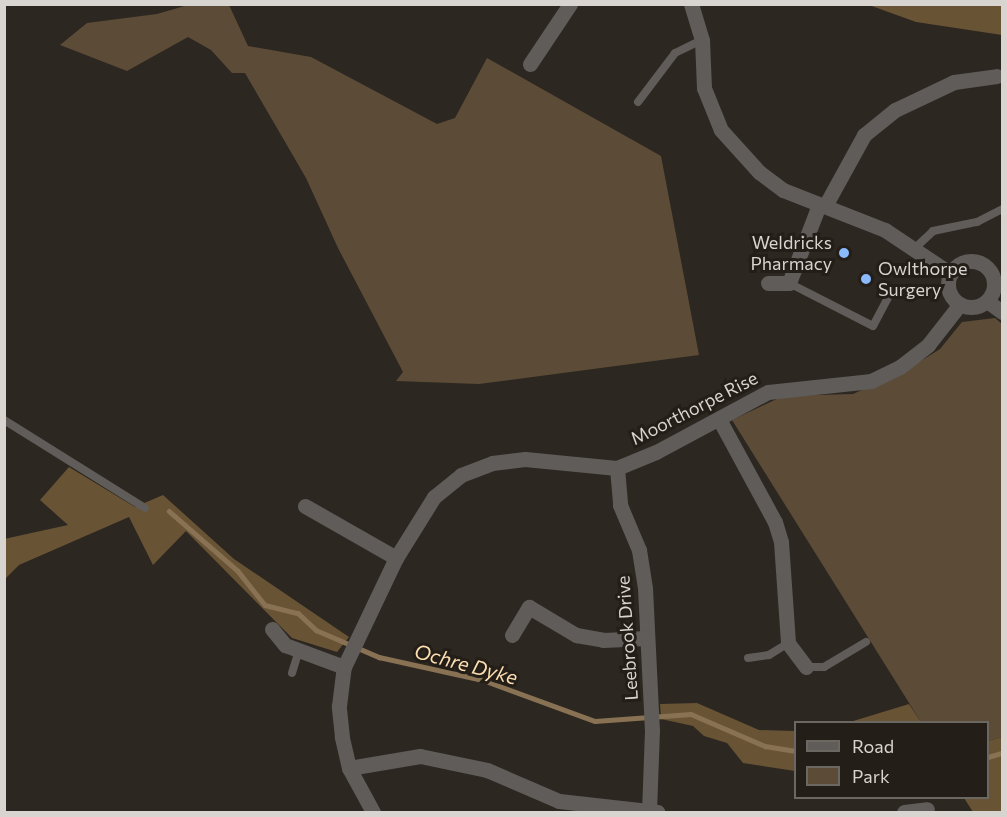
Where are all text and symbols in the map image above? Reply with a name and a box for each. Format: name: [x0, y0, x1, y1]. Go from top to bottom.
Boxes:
place label: Weldricks Pharmacy: [750, 232, 832, 274]
marker: Weldricks Pharmacy: [837, 246, 851, 260]
place label: Owlthorpe Surgery: [878, 258, 967, 300]
marker: Owlthorpe Surgery: [859, 272, 873, 286]
street label: Moorthorpe Rise: [627, 367, 761, 449]
street label: Leebrook Drive: [612, 575, 642, 701]
water label: Ochre Dyke: [412, 639, 520, 689]
legend: [794, 721, 989, 799]
text: Road: [852, 735, 894, 757]
text: Park: [852, 765, 890, 787]

